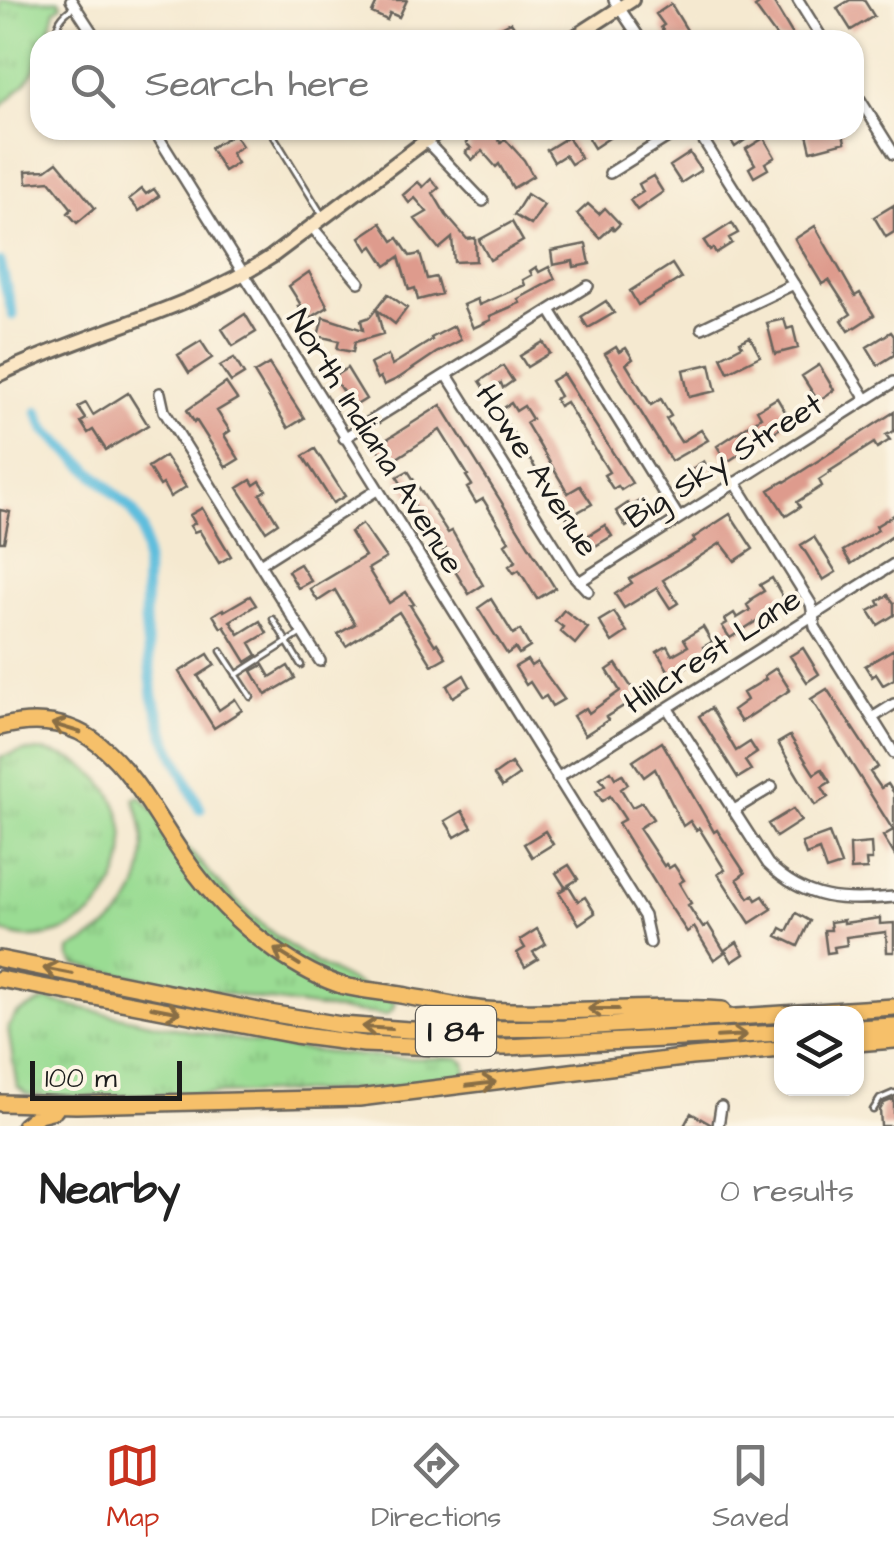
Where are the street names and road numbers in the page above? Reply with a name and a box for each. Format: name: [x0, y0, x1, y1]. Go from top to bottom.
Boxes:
street label: North Indiana Avenue: [275, 301, 475, 583]
street label: Howe Avenue: [464, 376, 609, 566]
street label: Big Sky Street: [616, 382, 832, 540]
street label: Hillcrest Lane: [615, 577, 810, 725]
road number: I 84: [416, 1006, 496, 1056]

